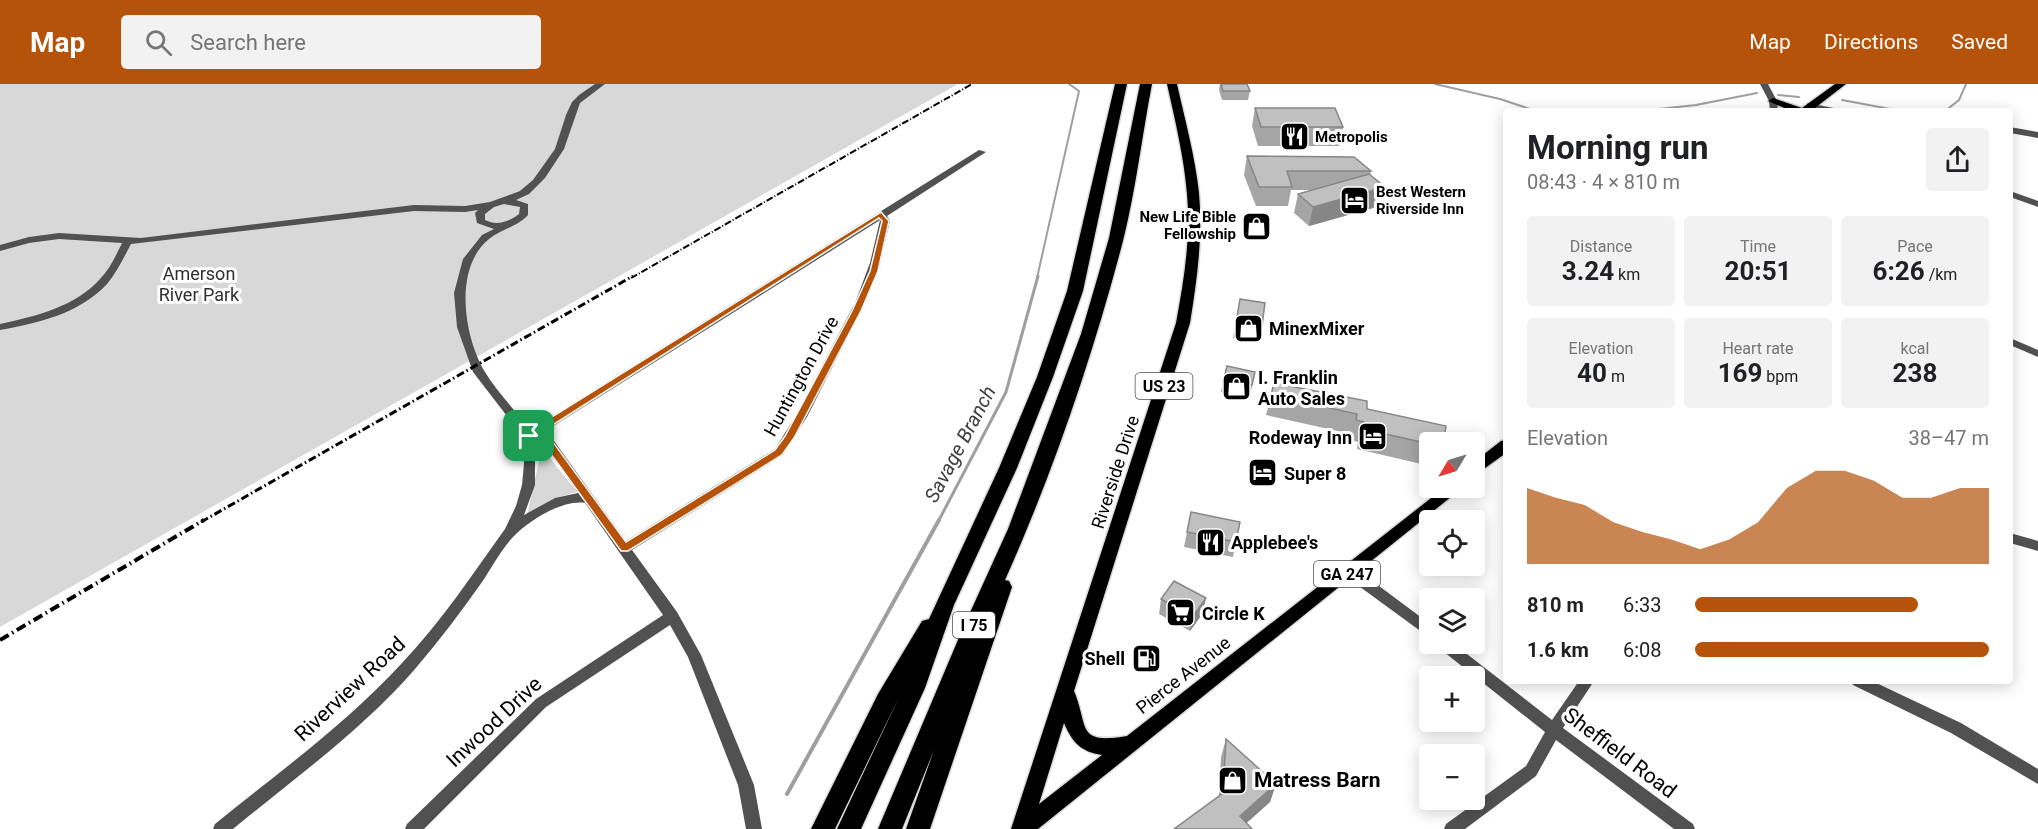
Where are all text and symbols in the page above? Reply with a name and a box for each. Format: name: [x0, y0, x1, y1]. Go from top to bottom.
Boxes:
search box: [121, 15, 541, 69]
text: Map: [30, 26, 85, 59]
icon: search: [142, 26, 175, 59]
text: Search here: [190, 30, 306, 55]
text: Map: [1749, 30, 1791, 54]
text: Directions: [1824, 30, 1918, 54]
text: Saved: [1951, 30, 2008, 54]
restaurant icon: Metropolis: [1278, 121, 1310, 153]
place label: Metropolis: [1315, 128, 1388, 146]
text: Morning run: [1527, 128, 1708, 167]
button: share: [1926, 128, 1989, 191]
text: 08:43 · 4 × 810 m: [1527, 170, 1680, 194]
place label: Best Western Riverside Inn: [1376, 183, 1466, 218]
hotel icon: Best Western Riverside Inn: [1339, 185, 1371, 217]
place label: New Life Bible Fellowship: [1139, 208, 1236, 243]
shop icon: New Life Bible Fellowship: [1241, 210, 1273, 242]
text: Distance: [1570, 237, 1632, 256]
text: Time: [1740, 237, 1776, 256]
text: Pace: [1897, 237, 1933, 256]
text: 3.24: [1562, 256, 1614, 286]
text: 20:51: [1725, 256, 1792, 286]
text: 6:26: [1873, 256, 1925, 286]
park label: Amerson River Park: [159, 263, 240, 305]
text: km: [1614, 265, 1640, 284]
text: /km: [1925, 265, 1957, 284]
street label: Huntington Drive: [759, 312, 843, 440]
shop icon: MinexMixer: [1232, 312, 1264, 344]
place label: MinexMixer: [1269, 318, 1365, 339]
text: Elevation: [1569, 339, 1633, 358]
text: Heart rate: [1722, 339, 1794, 358]
text: kcal: [1901, 339, 1929, 358]
text: 40: [1577, 358, 1607, 388]
text: 169: [1718, 358, 1762, 388]
text: 238: [1893, 358, 1937, 388]
place label: I. Franklin Auto Sales: [1258, 367, 1345, 409]
text: m: [1607, 367, 1625, 386]
text: bpm: [1762, 367, 1798, 386]
shop icon: I. Franklin Auto Sales: [1221, 371, 1253, 403]
road number: US 23: [1136, 373, 1192, 399]
water label: Savage Branch: [919, 382, 1001, 506]
pin: [503, 410, 554, 461]
street label: Riverside Drive: [1087, 413, 1143, 531]
icon: arrive: [512, 419, 545, 452]
hotel icon: Rodeway Inn: [1357, 421, 1389, 453]
text: Elevation: [1527, 426, 1608, 450]
text: 38–47 m: [1908, 426, 1989, 450]
place label: Rodeway Inn: [1249, 427, 1352, 448]
north arrow: [1419, 432, 1485, 498]
map controls: [1419, 432, 1485, 810]
hotel icon: Super 8: [1247, 457, 1279, 489]
place label: Super 8: [1284, 463, 1346, 484]
button: locate: [1419, 510, 1485, 576]
restaurant icon: Applebee's: [1194, 526, 1226, 558]
place label: Applebee's: [1231, 532, 1318, 553]
road number: GA 247: [1314, 561, 1380, 587]
button: layers: [1419, 588, 1485, 654]
text: 810 m: [1527, 593, 1584, 617]
text: 6:33: [1623, 593, 1662, 617]
supermarket icon: Circle K: [1165, 597, 1197, 629]
place label: Circle K: [1202, 603, 1265, 624]
road number: I 75: [953, 612, 995, 638]
street label: Riverview Road: [290, 632, 410, 746]
street label: Pierce Avenue: [1132, 632, 1234, 718]
text: 1.6 km: [1527, 638, 1589, 662]
text: 6:08: [1623, 638, 1662, 662]
fuel station icon: Shell: [1130, 642, 1162, 674]
place label: Shell: [1085, 648, 1125, 669]
button: +: [1419, 666, 1485, 732]
street label: Inwood Drive: [441, 672, 547, 772]
street label: Sheffield Road: [1559, 703, 1681, 803]
button: −: [1419, 744, 1485, 810]
shop icon: Matress Barn: [1217, 764, 1249, 796]
place label: Matress Barn: [1254, 768, 1380, 792]

